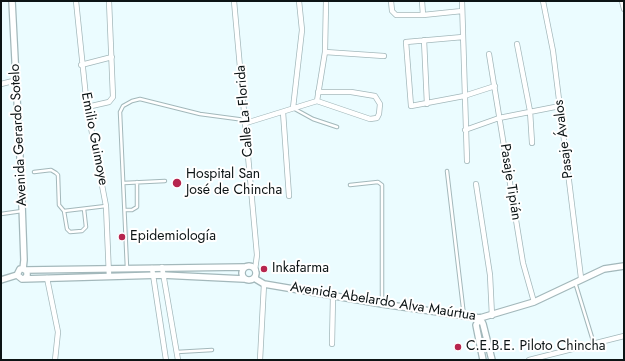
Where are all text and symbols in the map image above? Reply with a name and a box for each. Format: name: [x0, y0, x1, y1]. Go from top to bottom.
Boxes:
street label: Avenida Gerardo Sotelo: [7, 63, 31, 207]
street label: Calle La Florida: [233, 64, 257, 158]
street label: Emilio Guimoye: [77, 91, 111, 187]
street label: Pasaje Ávalos: [551, 99, 577, 179]
street label: Pasaje Tipián: [496, 143, 524, 221]
place label: Hospital San José de Chincha: [186, 167, 282, 200]
marker: Hospital San José de Chincha: [171, 177, 183, 189]
place label: Epidemiología: [130, 229, 216, 245]
marker: Epidemiología: [117, 232, 127, 242]
place label: Inkafarma: [272, 261, 329, 277]
marker: Inkafarma: [259, 264, 269, 274]
street label: Avenida Abelardo Alva Maúrtua: [289, 279, 477, 325]
place label: C.E.B.E. Piloto Chincha: [466, 339, 605, 355]
marker: C.E.B.E. Piloto Chincha: [453, 342, 463, 352]

